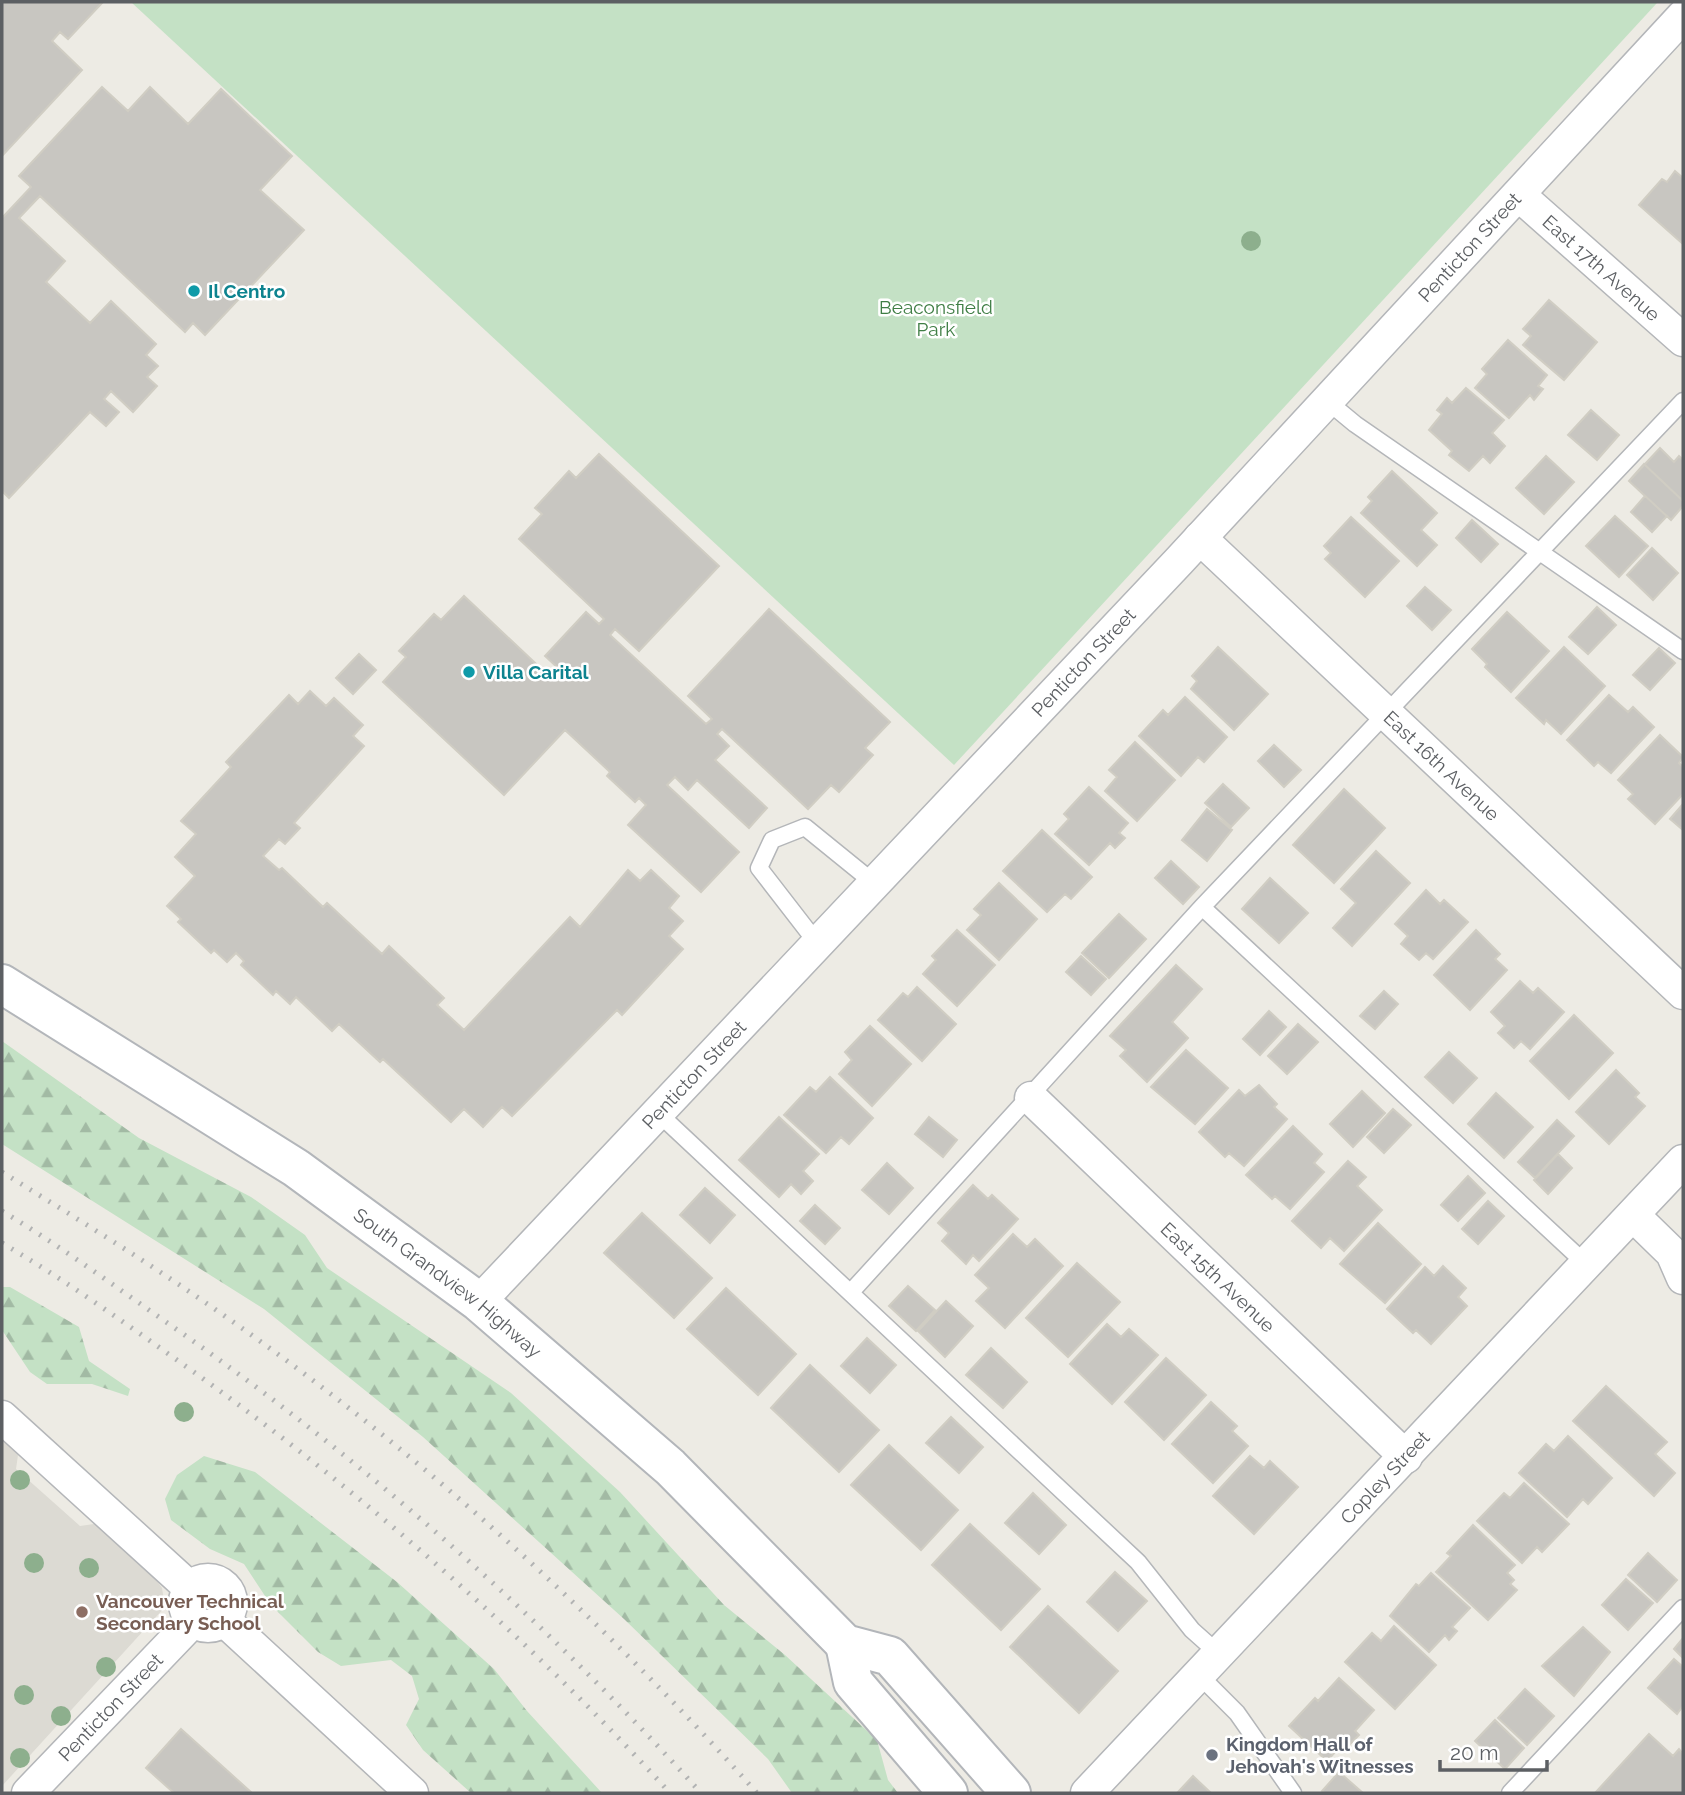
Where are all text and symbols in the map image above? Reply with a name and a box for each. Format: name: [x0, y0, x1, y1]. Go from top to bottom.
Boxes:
street label: Penticton Street: [1413, 187, 1526, 306]
street label: East 17th Avenue: [1538, 210, 1664, 325]
place label: Il Centro: [208, 280, 285, 302]
marker: Il Centro: [186, 283, 202, 299]
park label: Beaconsfield Park: [879, 296, 993, 340]
street label: Penticton Street: [1027, 603, 1140, 721]
place label: Villa Carital: [483, 661, 590, 683]
marker: Villa Carital: [461, 664, 477, 680]
street label: East 16th Avenue: [1379, 706, 1504, 825]
street label: Penticton Street: [638, 1015, 751, 1133]
street label: South Grandview Highway: [350, 1203, 546, 1362]
street label: East 15th Avenue: [1157, 1218, 1280, 1337]
street label: Copley Street: [1336, 1426, 1434, 1528]
place label: Vancouver Technical Secondary School: [96, 1590, 285, 1634]
marker: Vancouver Technical Secondary School: [74, 1604, 90, 1620]
street label: Penticton Street: [54, 1648, 168, 1766]
scale bar: [1440, 1728, 1547, 1772]
place label: Kingdom Hall of Jehovah's Witnesses: [1226, 1733, 1414, 1777]
text: 20 m: [1450, 1740, 1498, 1765]
marker: Kingdom Hall of Jehovah's Witnesses: [1204, 1747, 1220, 1763]

